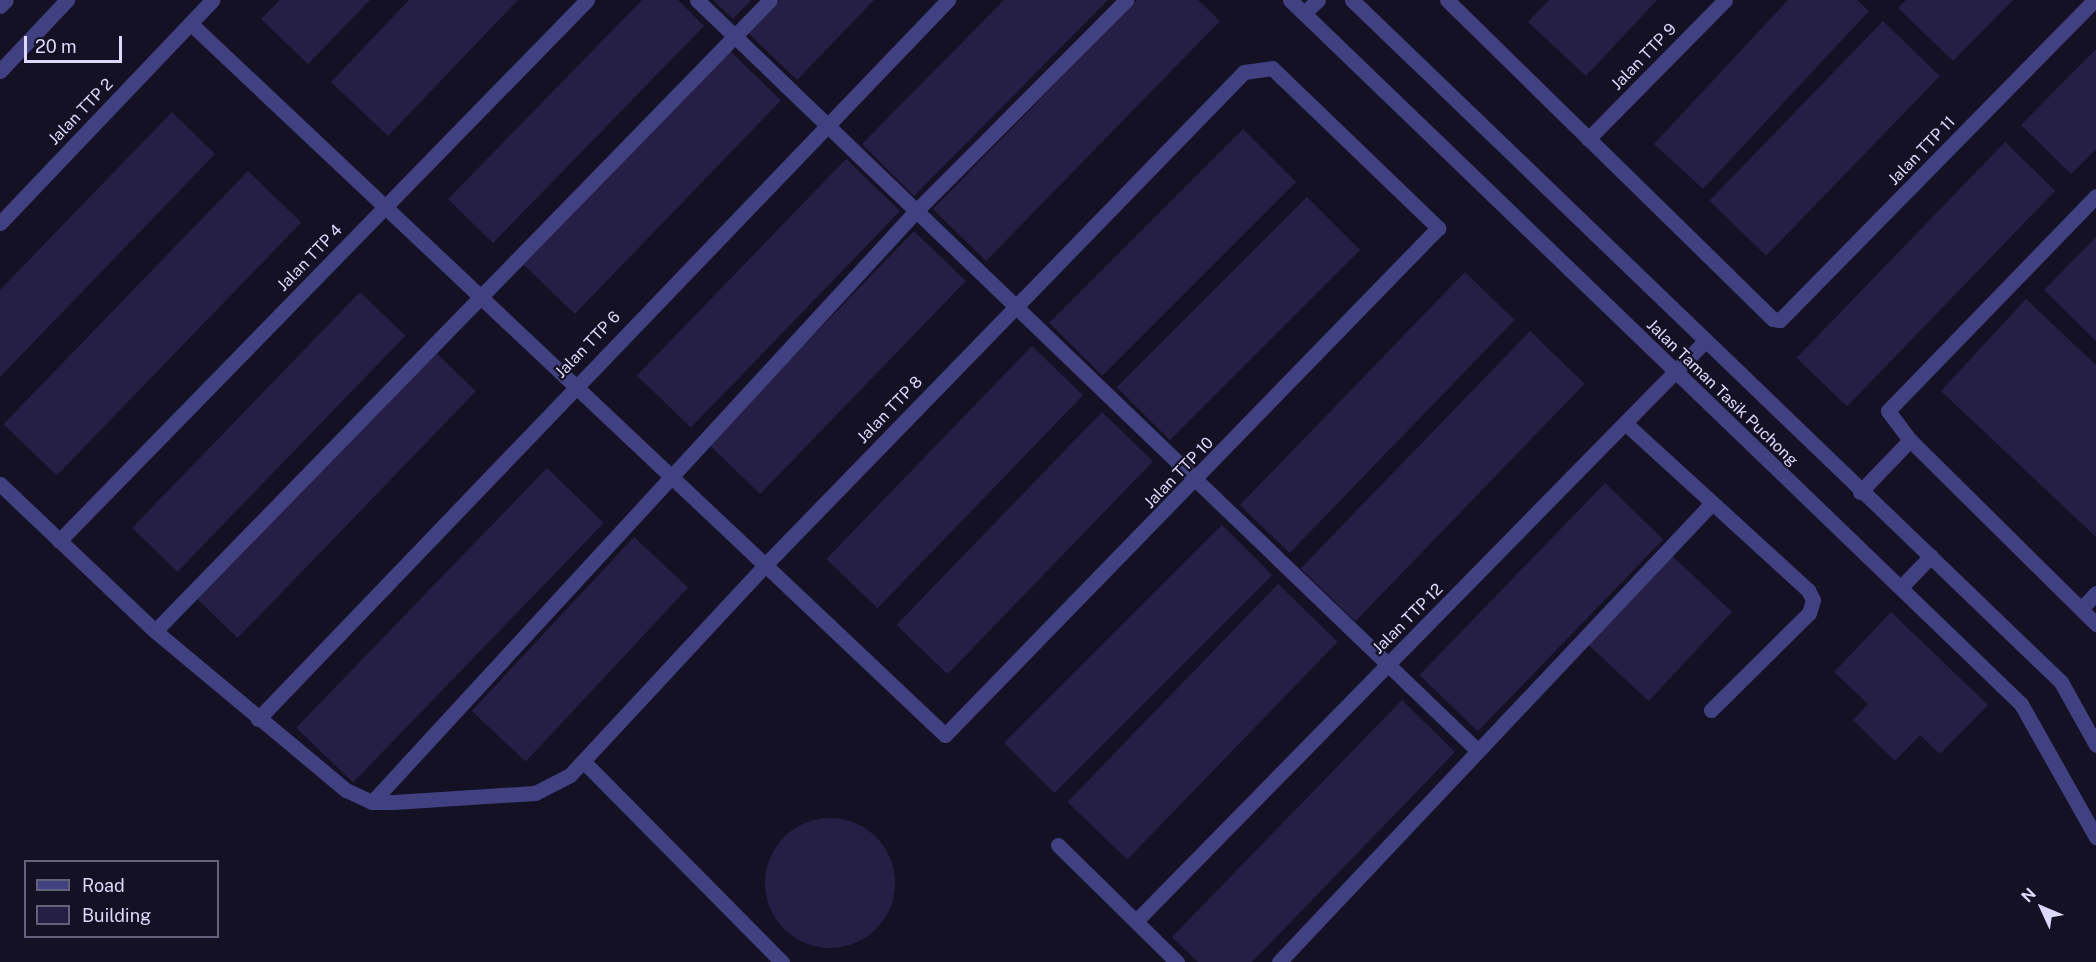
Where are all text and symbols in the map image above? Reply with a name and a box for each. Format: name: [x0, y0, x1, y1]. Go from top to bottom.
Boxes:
street label: Jalan TTP 9: [1607, 20, 1681, 94]
scale bar: [27, 24, 124, 62]
text: 20 m: [35, 36, 77, 57]
street label: Jalan TTP 2: [45, 75, 117, 149]
street label: Jalan TTP 11: [1884, 113, 1960, 189]
street label: Jalan TTP 4: [273, 221, 347, 295]
street label: Jalan TTP 6: [551, 308, 625, 382]
street label: Jalan Taman Tasik Puchong: [1642, 316, 1802, 470]
street label: Jalan TTP 8: [853, 373, 927, 447]
street label: Jalan TTP 10: [1140, 433, 1218, 513]
street label: Jalan TTP 12: [1369, 580, 1447, 658]
legend: [24, 860, 219, 938]
text: Road: [82, 875, 125, 896]
north arrow: [2012, 878, 2072, 938]
text: N: [2018, 884, 2040, 906]
text: Building: [82, 905, 151, 926]

